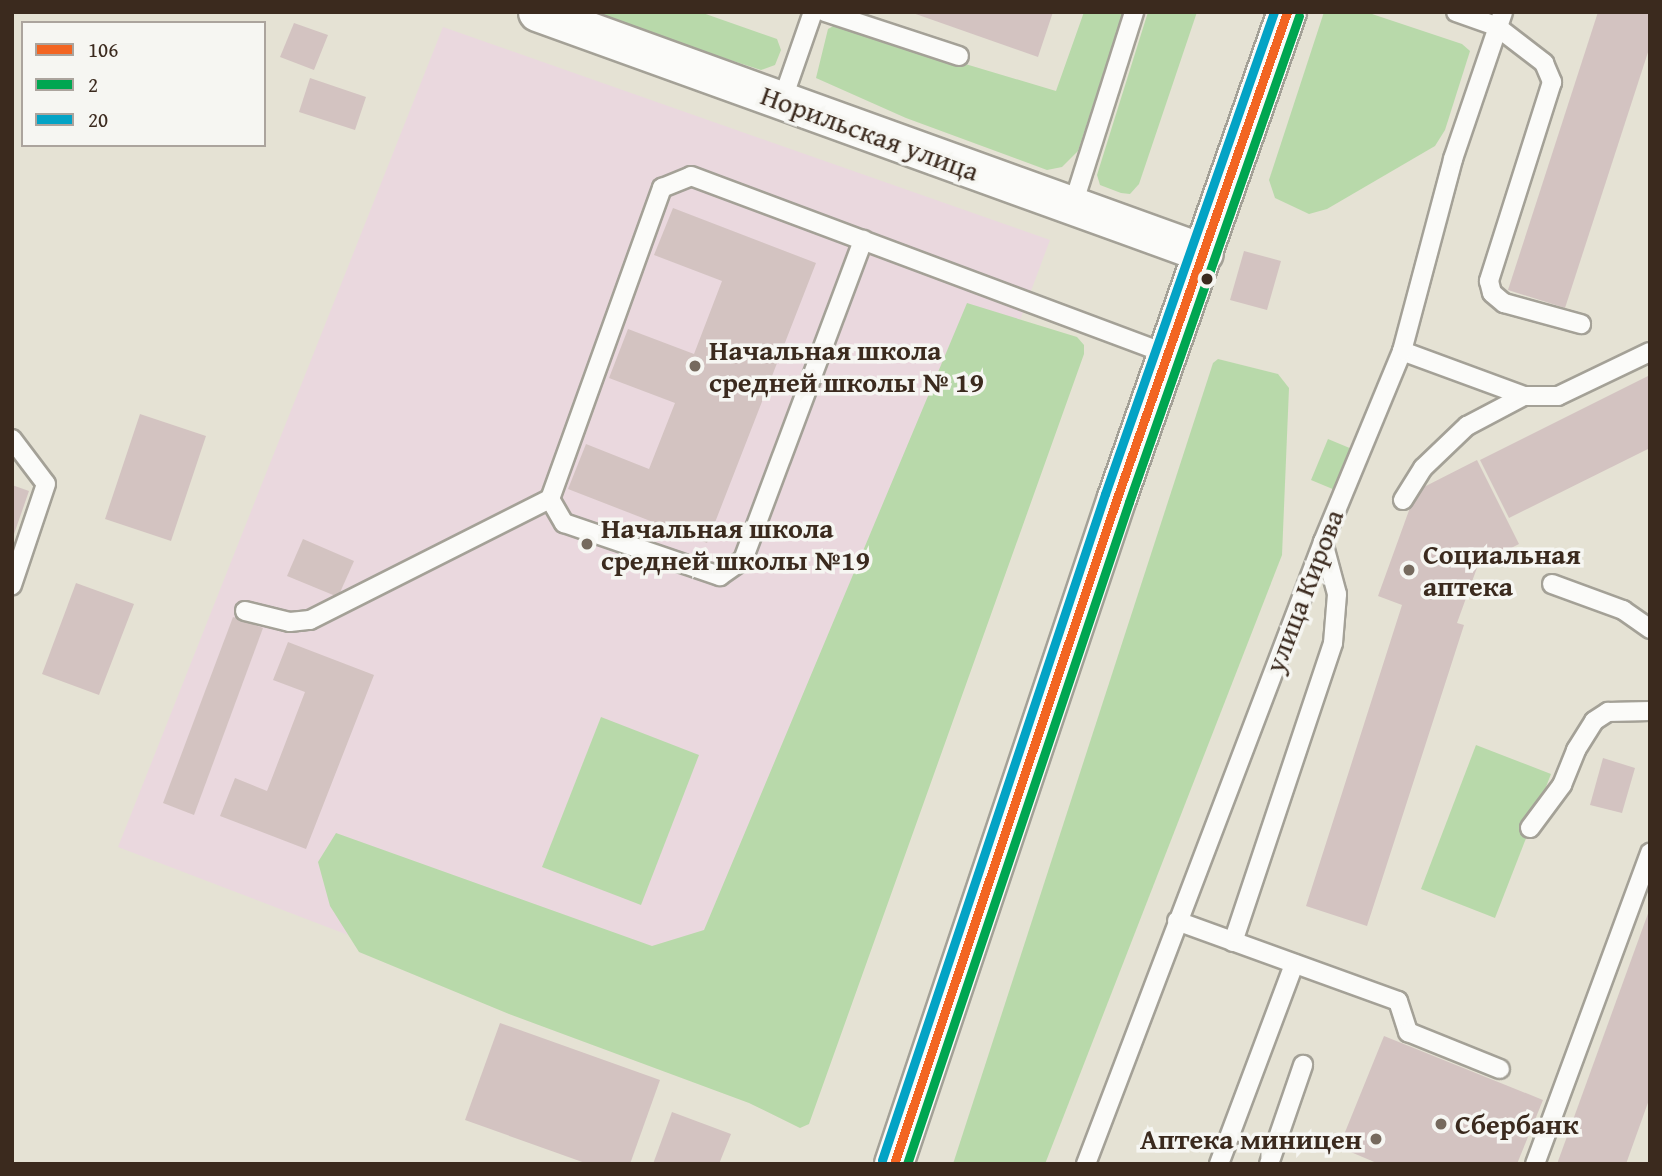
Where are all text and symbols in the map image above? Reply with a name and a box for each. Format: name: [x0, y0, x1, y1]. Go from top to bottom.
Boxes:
legend: [21, 21, 266, 147]
text: 106: [88, 34, 118, 65]
text: 2: [88, 69, 98, 100]
street label: Норильская улица: [756, 78, 984, 188]
text: 20: [88, 104, 108, 135]
unlabelled marker: [1200, 272, 1214, 286]
place label: Начальная школа средней школы № 19: [709, 333, 984, 399]
marker: Начальная школа средней школы № 19: [687, 358, 703, 374]
street label: улица Кирова: [1258, 505, 1350, 677]
place label: Начальная школа средней школы №19: [601, 511, 870, 577]
marker: Начальная школа средней школы №19: [579, 536, 595, 552]
place label: Социальная аптека: [1423, 537, 1581, 603]
marker: Социальная аптека: [1401, 562, 1417, 578]
place label: Сбербанк: [1455, 1107, 1579, 1141]
marker: Сбербанк: [1433, 1116, 1449, 1132]
place label: Аптека миницен: [1140, 1122, 1362, 1156]
marker: Аптека миницен: [1368, 1131, 1384, 1147]

